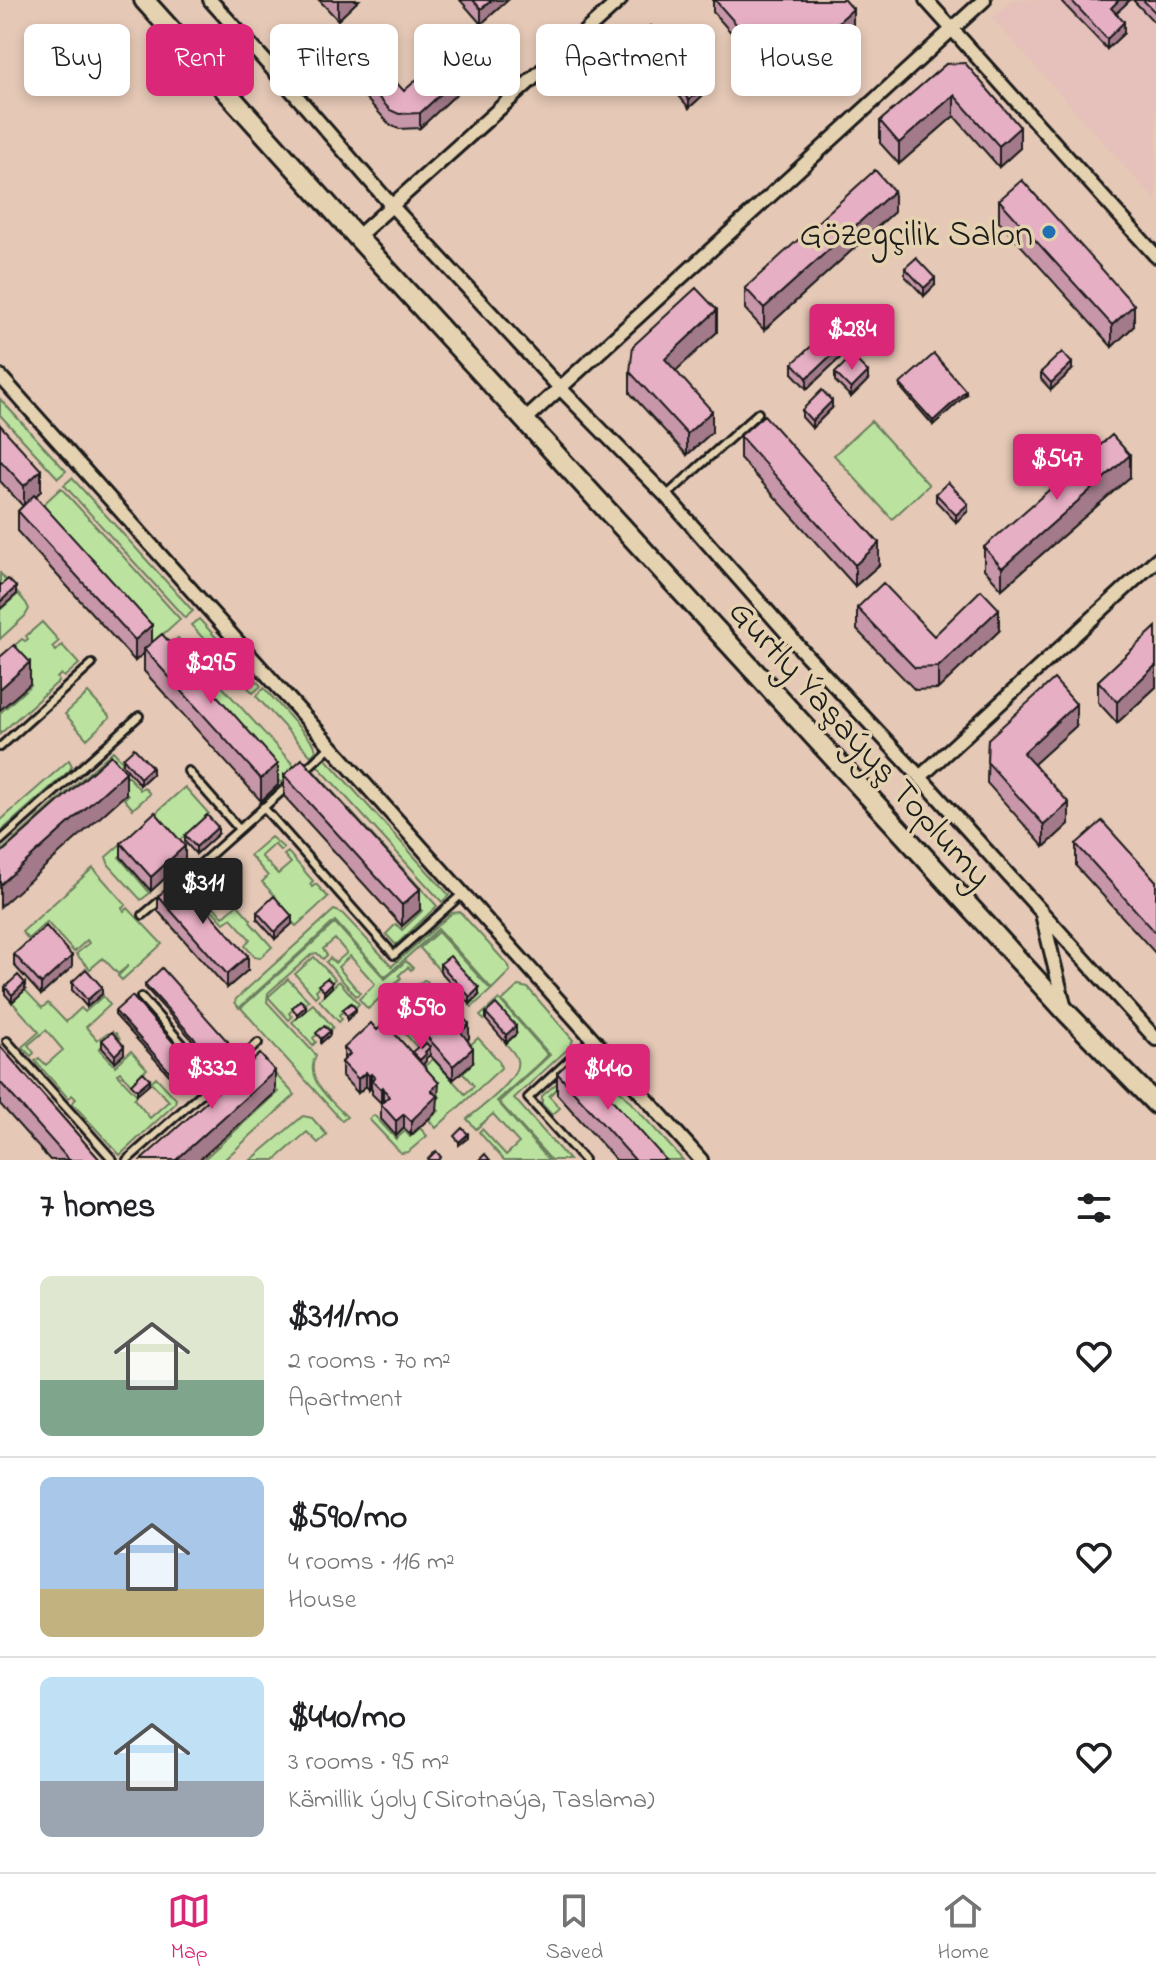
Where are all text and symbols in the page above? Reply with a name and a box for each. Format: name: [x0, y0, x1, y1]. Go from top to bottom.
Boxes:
chip: Buy: [24, 24, 130, 96]
chip: Rent: [146, 24, 254, 96]
chip: Filters: [270, 24, 398, 96]
chip: New: [414, 24, 520, 96]
chip: Apartment: [536, 24, 715, 96]
chip: House: [731, 24, 861, 96]
place label: Gözegçilik Salon: [799, 210, 1033, 263]
marker: Gözegçilik Salon: [1040, 223, 1058, 241]
pin: $284: [805, 304, 899, 372]
text: $284: [827, 311, 877, 349]
pin: $547: [1010, 434, 1104, 502]
text: $547: [1031, 441, 1083, 479]
street label: Gurtly Ýaşaýyş Toplumy: [714, 589, 1003, 901]
pin: $295: [164, 638, 258, 706]
text: $295: [185, 645, 237, 683]
pin: $311: [156, 858, 250, 926]
text: $311: [181, 865, 225, 903]
pin: $590: [374, 983, 468, 1051]
text: $590: [396, 990, 446, 1028]
pin: $332: [165, 1043, 259, 1111]
pin: $440: [561, 1044, 655, 1112]
text: $332: [187, 1050, 237, 1088]
text: $440: [584, 1051, 632, 1089]
text: 7 homes: [40, 1183, 155, 1233]
icon: filters: [1072, 1186, 1116, 1230]
text: $311/mo: [288, 1293, 399, 1343]
icon: home: [104, 1308, 200, 1404]
icon: heart: [1072, 1334, 1116, 1378]
text: 2 rooms · 70 m²: [288, 1343, 451, 1381]
text: Apartment: [288, 1381, 402, 1419]
text: $590/mo: [288, 1494, 408, 1544]
icon: home: [104, 1509, 200, 1605]
icon: heart: [1072, 1535, 1116, 1579]
text: 4 rooms · 116 m²: [288, 1544, 455, 1582]
text: House: [288, 1582, 356, 1620]
text: $440/mo: [288, 1694, 406, 1744]
icon: home: [104, 1709, 200, 1805]
icon: heart: [1072, 1735, 1116, 1779]
text: 3 rooms · 95 m²: [288, 1744, 449, 1782]
text: Kämillik ýoly (Sirotnaýa, Taslama): [288, 1782, 655, 1820]
tab: Map: [167, 1889, 211, 1969]
tab: Saved: [546, 1889, 603, 1969]
tab: Home: [938, 1889, 989, 1969]

